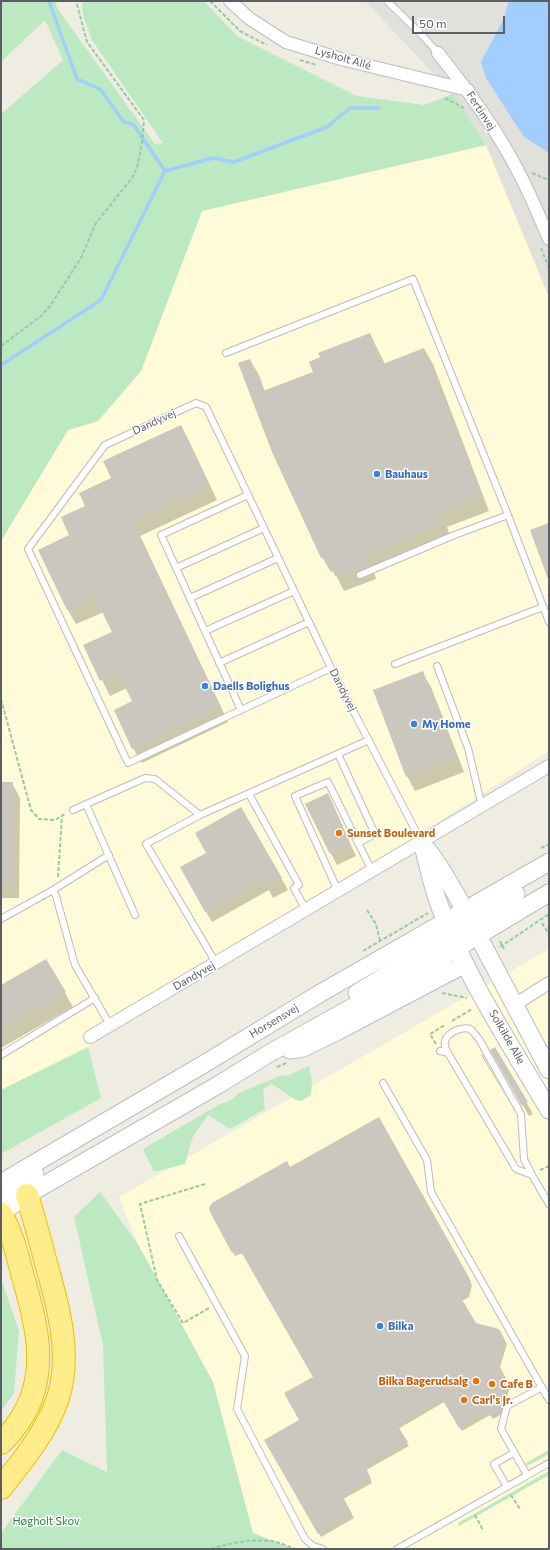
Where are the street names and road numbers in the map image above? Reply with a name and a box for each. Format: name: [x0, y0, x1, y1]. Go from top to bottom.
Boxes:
street label: Lysholt Allé: [313, 44, 373, 72]
street label: Fertinvej: [464, 89, 498, 133]
street label: Dandyvej: [130, 406, 178, 438]
street label: Dandyvej: [327, 666, 359, 714]
street label: Dandyvej: [171, 959, 217, 993]
street label: Horsensvej: [247, 1001, 301, 1041]
street label: Solkilde Alle: [486, 1007, 528, 1067]

